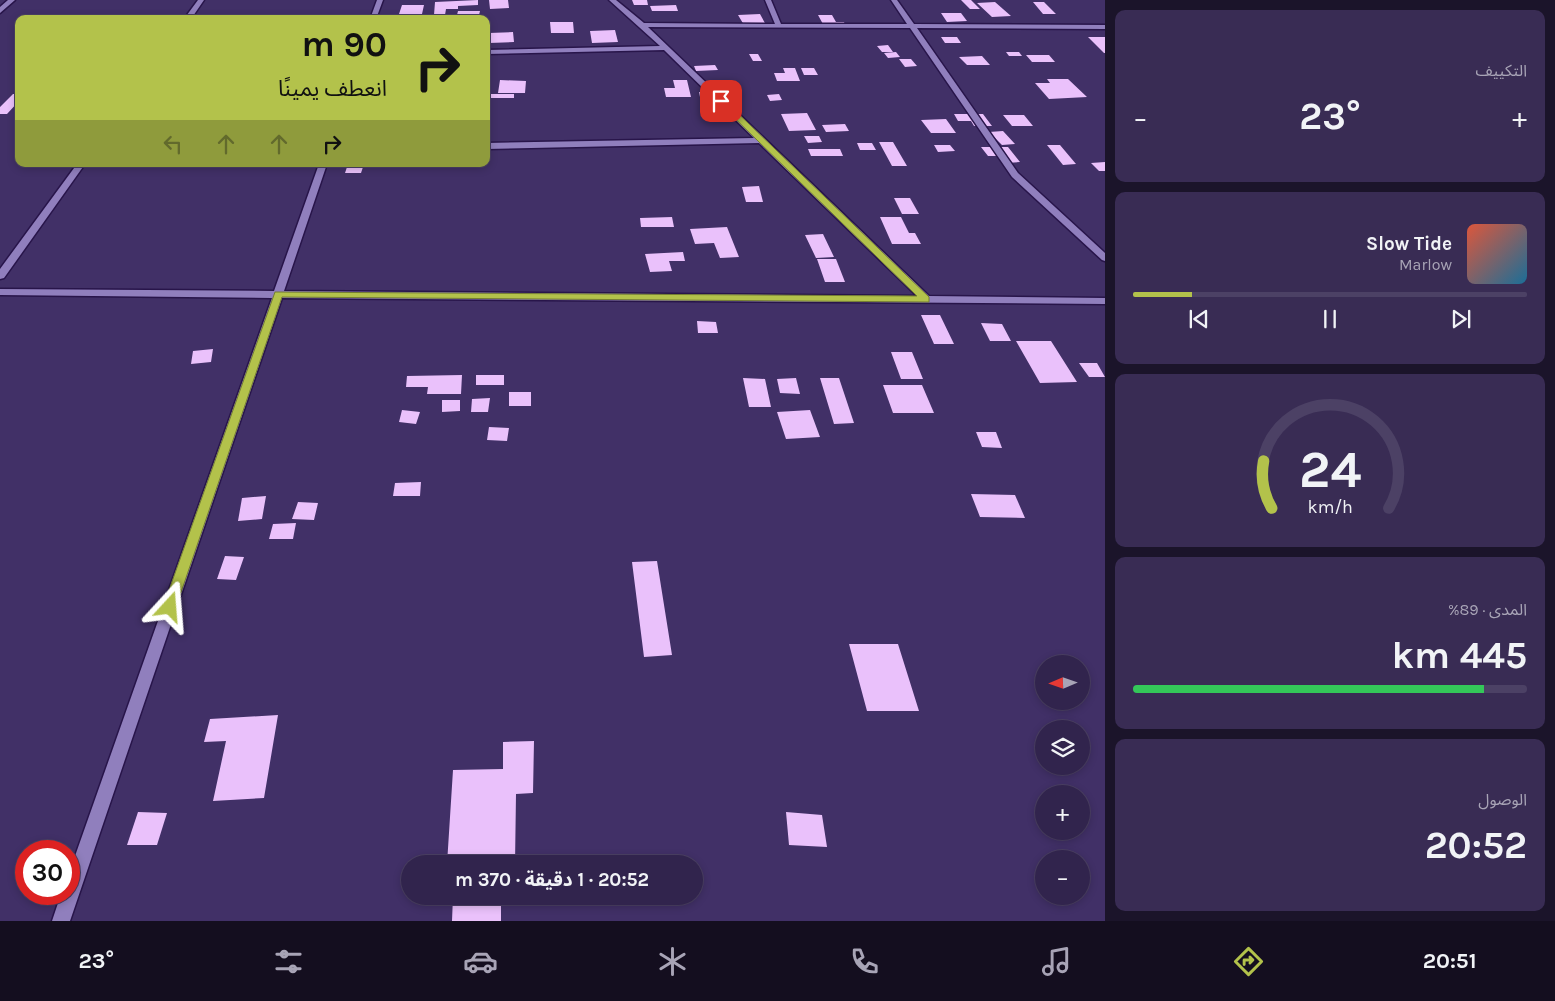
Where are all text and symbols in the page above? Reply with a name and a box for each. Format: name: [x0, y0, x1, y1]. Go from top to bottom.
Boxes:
text: 90 m: [301, 24, 387, 65]
icon: right: [405, 35, 470, 100]
text: التكييف: [1475, 61, 1527, 80]
text: انعطف يمينًا: [278, 76, 387, 102]
pin: [700, 80, 742, 122]
icon: arrive: [707, 87, 735, 115]
text: 23°: [1299, 94, 1361, 139]
text: −: [1133, 101, 1148, 134]
text: +: [1512, 101, 1527, 134]
icon: left: [159, 130, 187, 158]
icon: ahead: [212, 130, 240, 158]
icon: ahead: [265, 130, 293, 158]
icon: right: [318, 130, 346, 158]
text: Slow Tide: [1366, 233, 1452, 255]
text: Marlow: [1399, 255, 1452, 274]
icon: previous: [1185, 305, 1213, 333]
icon: pause: [1316, 305, 1344, 333]
icon: next: [1447, 305, 1475, 333]
text: 24: [1299, 439, 1361, 500]
text: km/h: [1307, 497, 1353, 518]
position arrow: [143, 580, 195, 632]
text: المدى · 89%: [1448, 600, 1527, 619]
text: 445 km: [1391, 633, 1527, 678]
north arrow: [1035, 655, 1090, 710]
map controls: [1035, 655, 1090, 905]
button: layers: [1035, 720, 1090, 775]
button: +: [1035, 785, 1090, 840]
text: الوصول: [1478, 790, 1527, 809]
text: 20:52: [1425, 823, 1527, 868]
speed limit sign: 30: [15, 840, 80, 905]
button: −: [1035, 850, 1090, 905]
text: 20:52 · 1 دقيقة · 370 m: [455, 869, 649, 891]
icon: filters: [271, 944, 306, 979]
icon: car: [463, 944, 498, 979]
icon: climate: [655, 944, 690, 979]
icon: phone: [847, 944, 882, 979]
icon: music: [1039, 944, 1074, 979]
icon: directions: [1231, 944, 1266, 979]
text: 23°: [79, 948, 114, 974]
text: 20:51: [1423, 948, 1477, 974]

